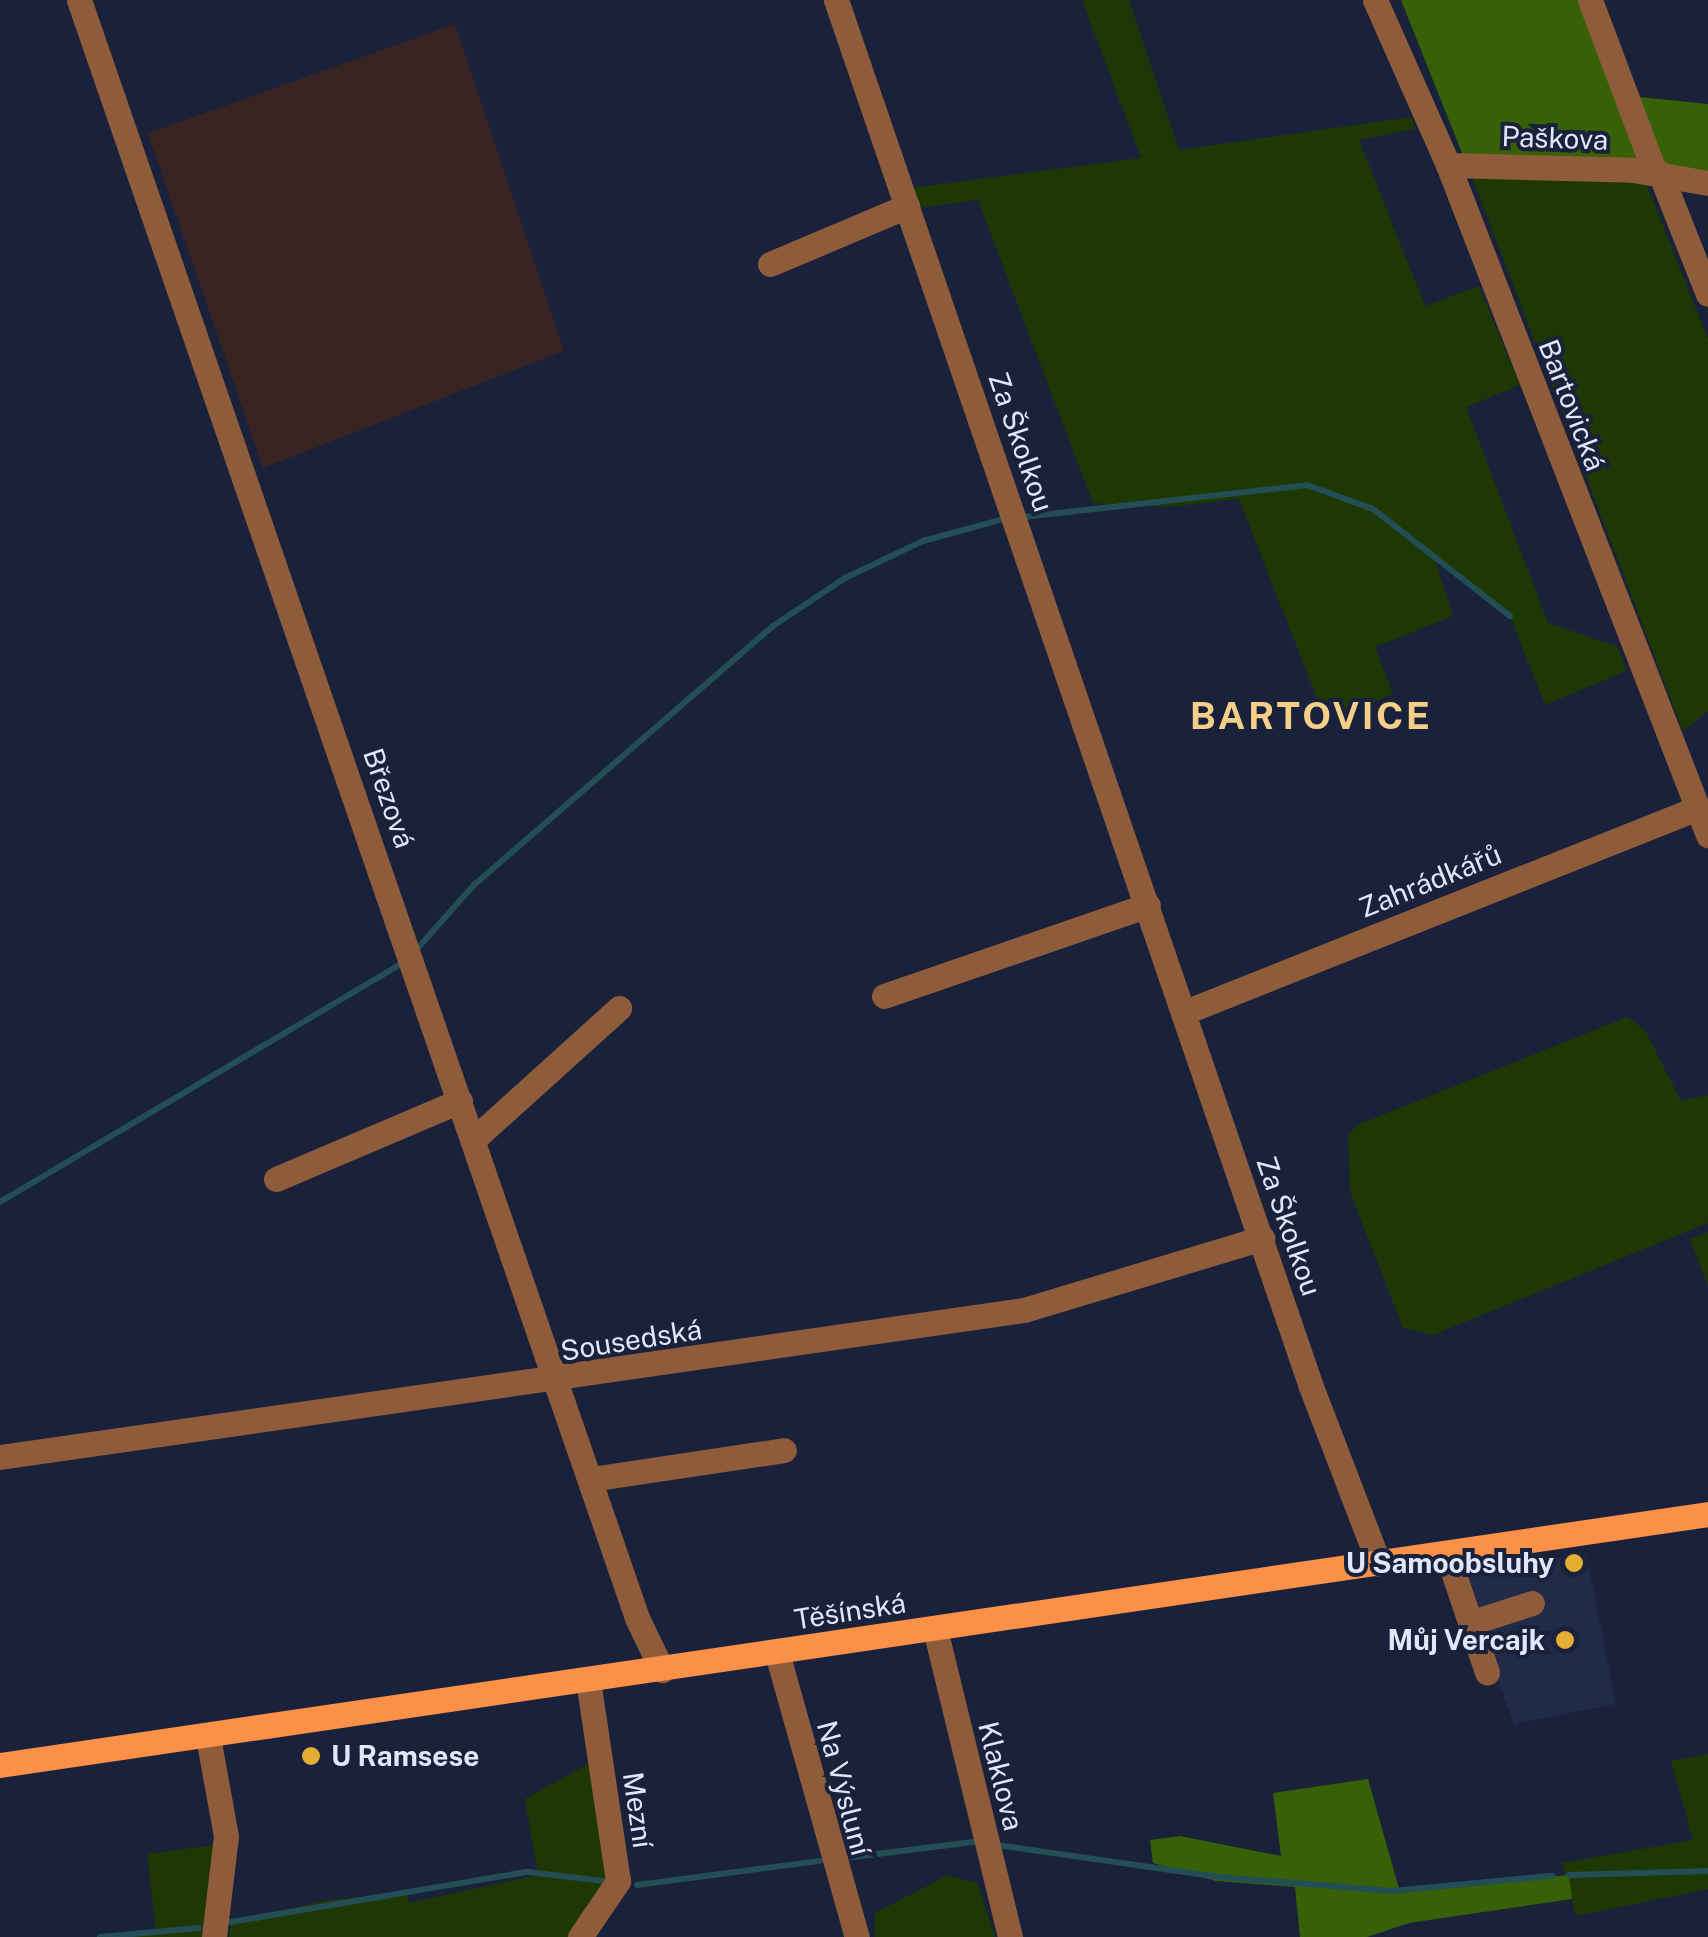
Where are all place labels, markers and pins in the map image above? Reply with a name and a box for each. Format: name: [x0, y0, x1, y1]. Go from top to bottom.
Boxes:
place label: U Samoobsluhy: [1346, 1546, 1554, 1580]
marker: U Samoobsluhy: [1563, 1552, 1585, 1574]
place label: Můj Vercajk: [1387, 1623, 1545, 1657]
marker: Můj Vercajk: [1554, 1629, 1576, 1651]
place label: U Ramsese: [331, 1739, 479, 1773]
marker: U Ramsese: [300, 1745, 322, 1767]

